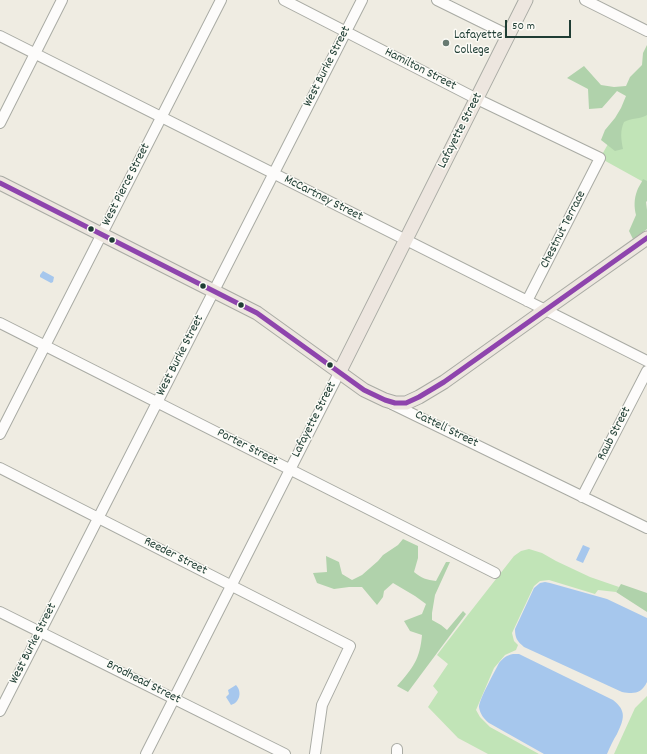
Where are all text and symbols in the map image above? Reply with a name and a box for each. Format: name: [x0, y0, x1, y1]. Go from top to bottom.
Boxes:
scale bar: [507, 12, 573, 38]
text: 50 m: [512, 18, 535, 35]
street label: West Burke Street: [301, 24, 355, 110]
place label: Lafayette College: [454, 28, 502, 59]
marker: Lafayette College: [441, 38, 451, 48]
street label: Hamilton Street: [382, 45, 458, 95]
street label: Lafayette Street: [435, 91, 487, 171]
street label: West Pierce Street: [99, 141, 155, 229]
street label: McCartney Street: [281, 172, 365, 226]
street label: Chestnut Terrace: [538, 188, 590, 272]
unlabelled marker: [86, 224, 96, 234]
unlabelled marker: [107, 235, 117, 245]
unlabelled marker: [198, 281, 208, 291]
unlabelled marker: [236, 300, 246, 310]
street label: West Burke Street: [154, 313, 208, 399]
unlabelled marker: [325, 360, 335, 370]
street label: Lafayette Street: [289, 380, 341, 460]
street label: Raub Street: [595, 405, 635, 463]
street label: Cattell Street: [412, 408, 480, 452]
street label: Porter Street: [214, 426, 280, 470]
street label: Reeder Street: [141, 534, 209, 580]
street label: West Burke Street: [7, 601, 61, 687]
street label: Brodhead Street: [103, 658, 183, 708]

